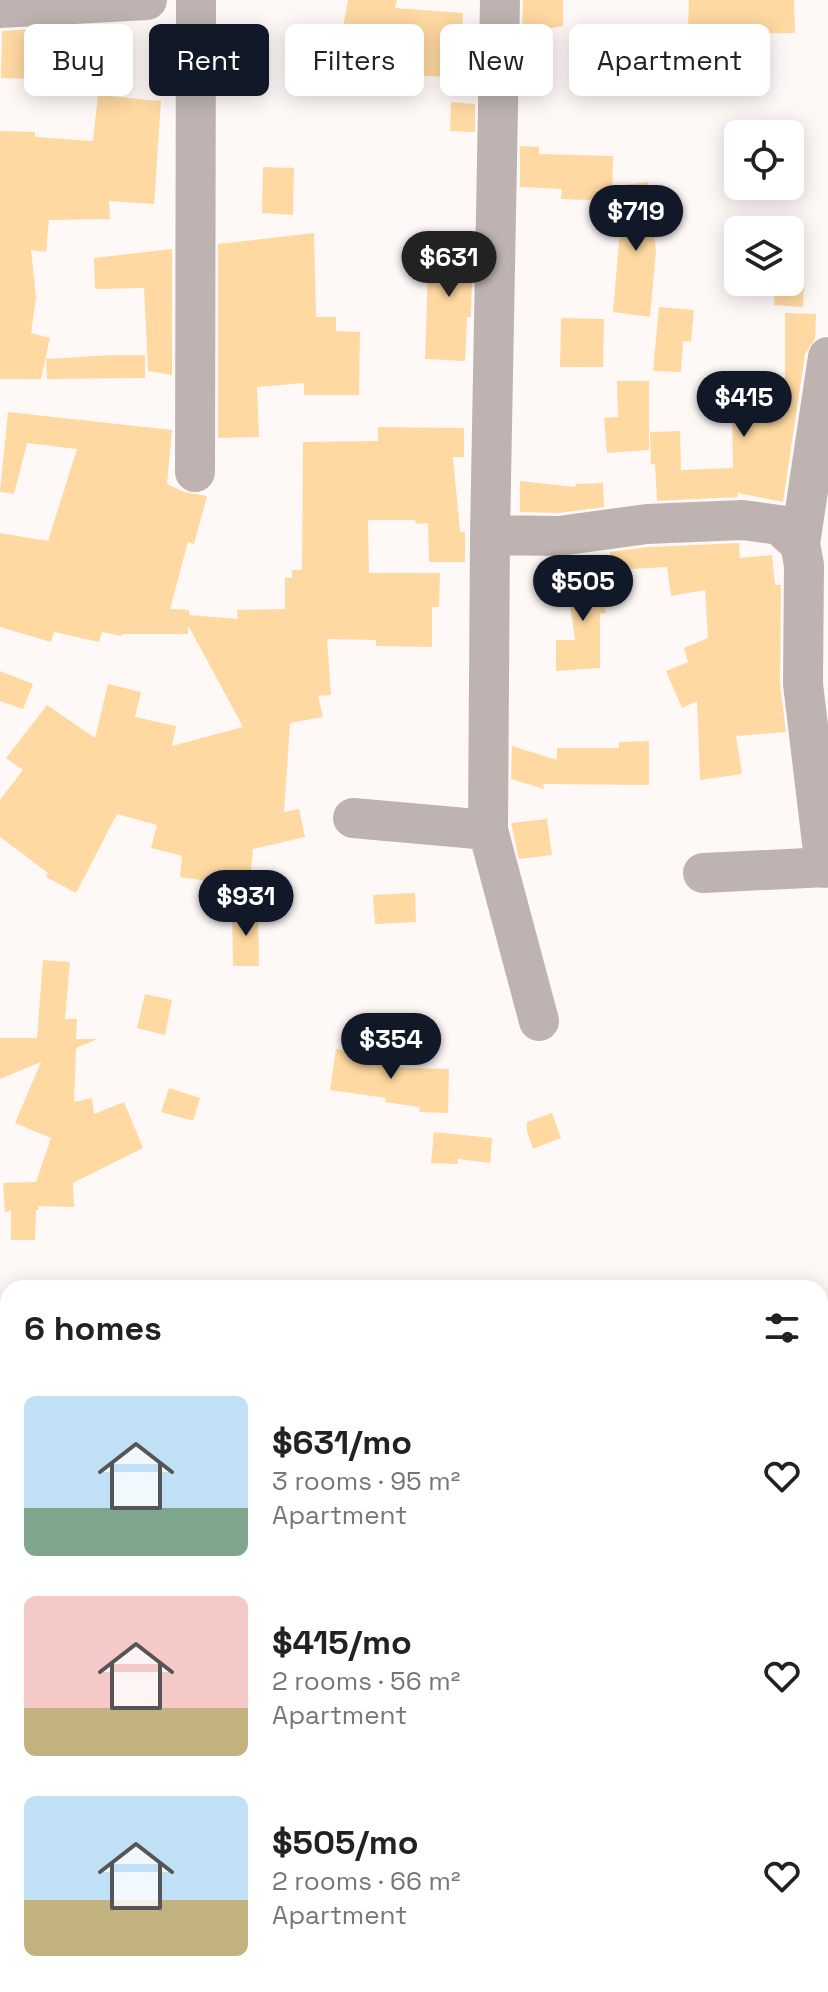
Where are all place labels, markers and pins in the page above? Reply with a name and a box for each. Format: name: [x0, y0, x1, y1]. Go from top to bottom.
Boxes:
pin: $719: [589, 185, 683, 253]
pin: $631: [402, 231, 496, 299]
pin: $415: [697, 371, 791, 439]
pin: $505: [536, 555, 630, 623]
pin: $931: [199, 870, 293, 938]
pin: $354: [344, 1013, 438, 1081]

